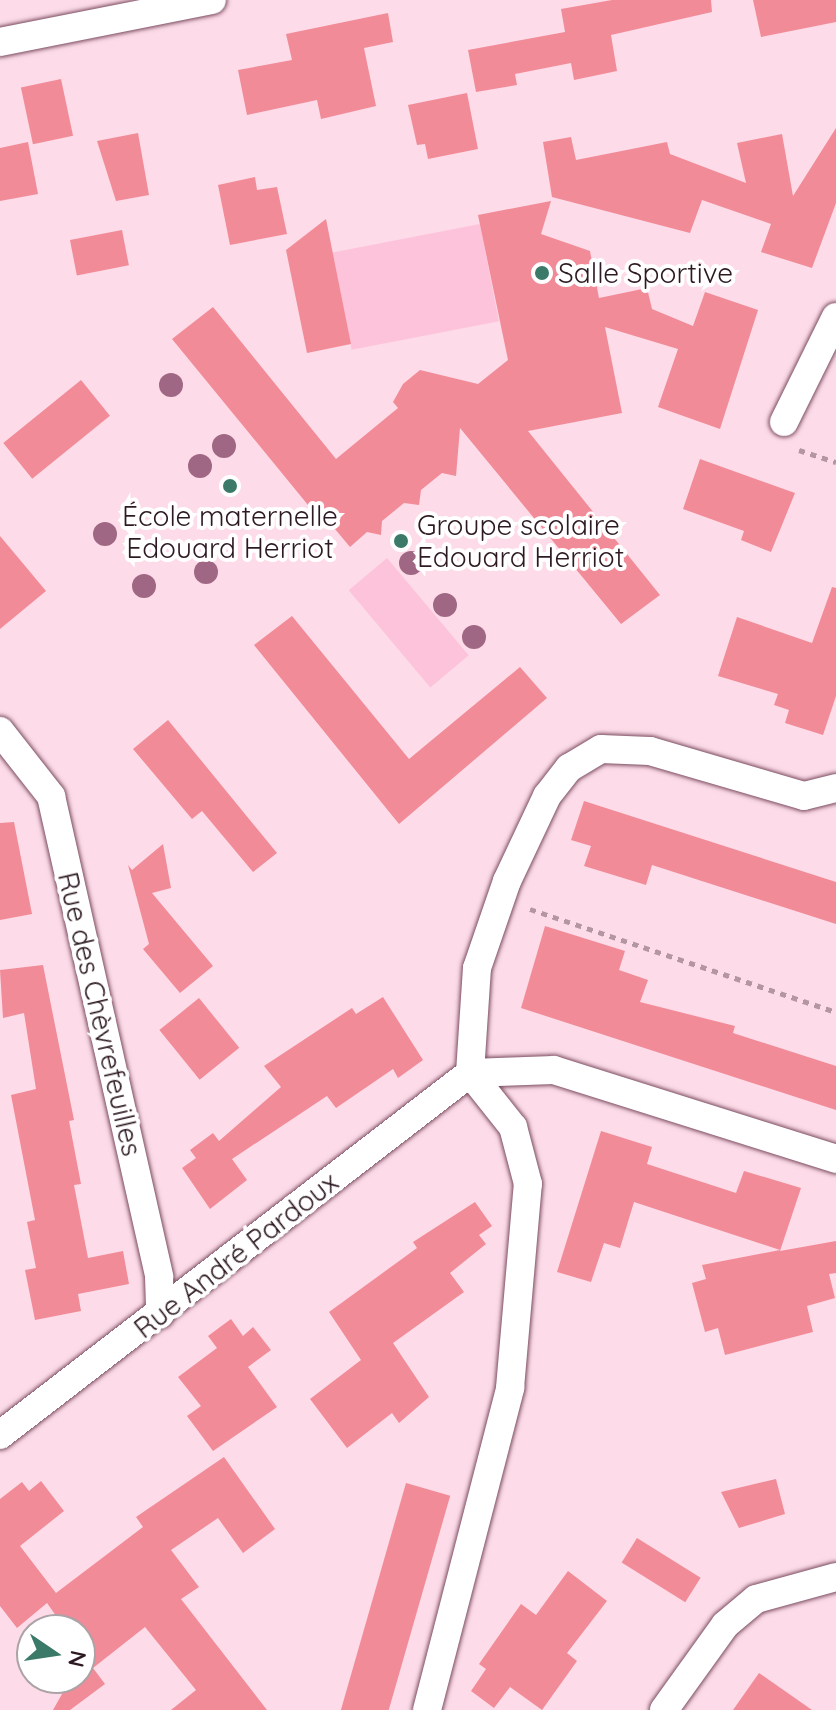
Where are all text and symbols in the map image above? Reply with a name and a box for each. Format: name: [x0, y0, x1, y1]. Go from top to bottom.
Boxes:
place label: Salle Sportive: [558, 256, 733, 290]
marker: Salle Sportive: [533, 264, 551, 282]
marker: École maternelle Edouard Herriot: [221, 477, 239, 495]
place label: École maternelle Edouard Herriot: [122, 499, 338, 565]
place label: Groupe scolaire Edouard Herriot: [417, 508, 624, 574]
marker: Groupe scolaire Edouard Herriot: [392, 532, 410, 550]
street label: Rue des Chèvrefeuilles: [51, 869, 149, 1159]
street label: Rue André Pardoux: [127, 1165, 345, 1345]
north arrow: [16, 1614, 96, 1694]
text: N: [62, 1648, 93, 1670]

